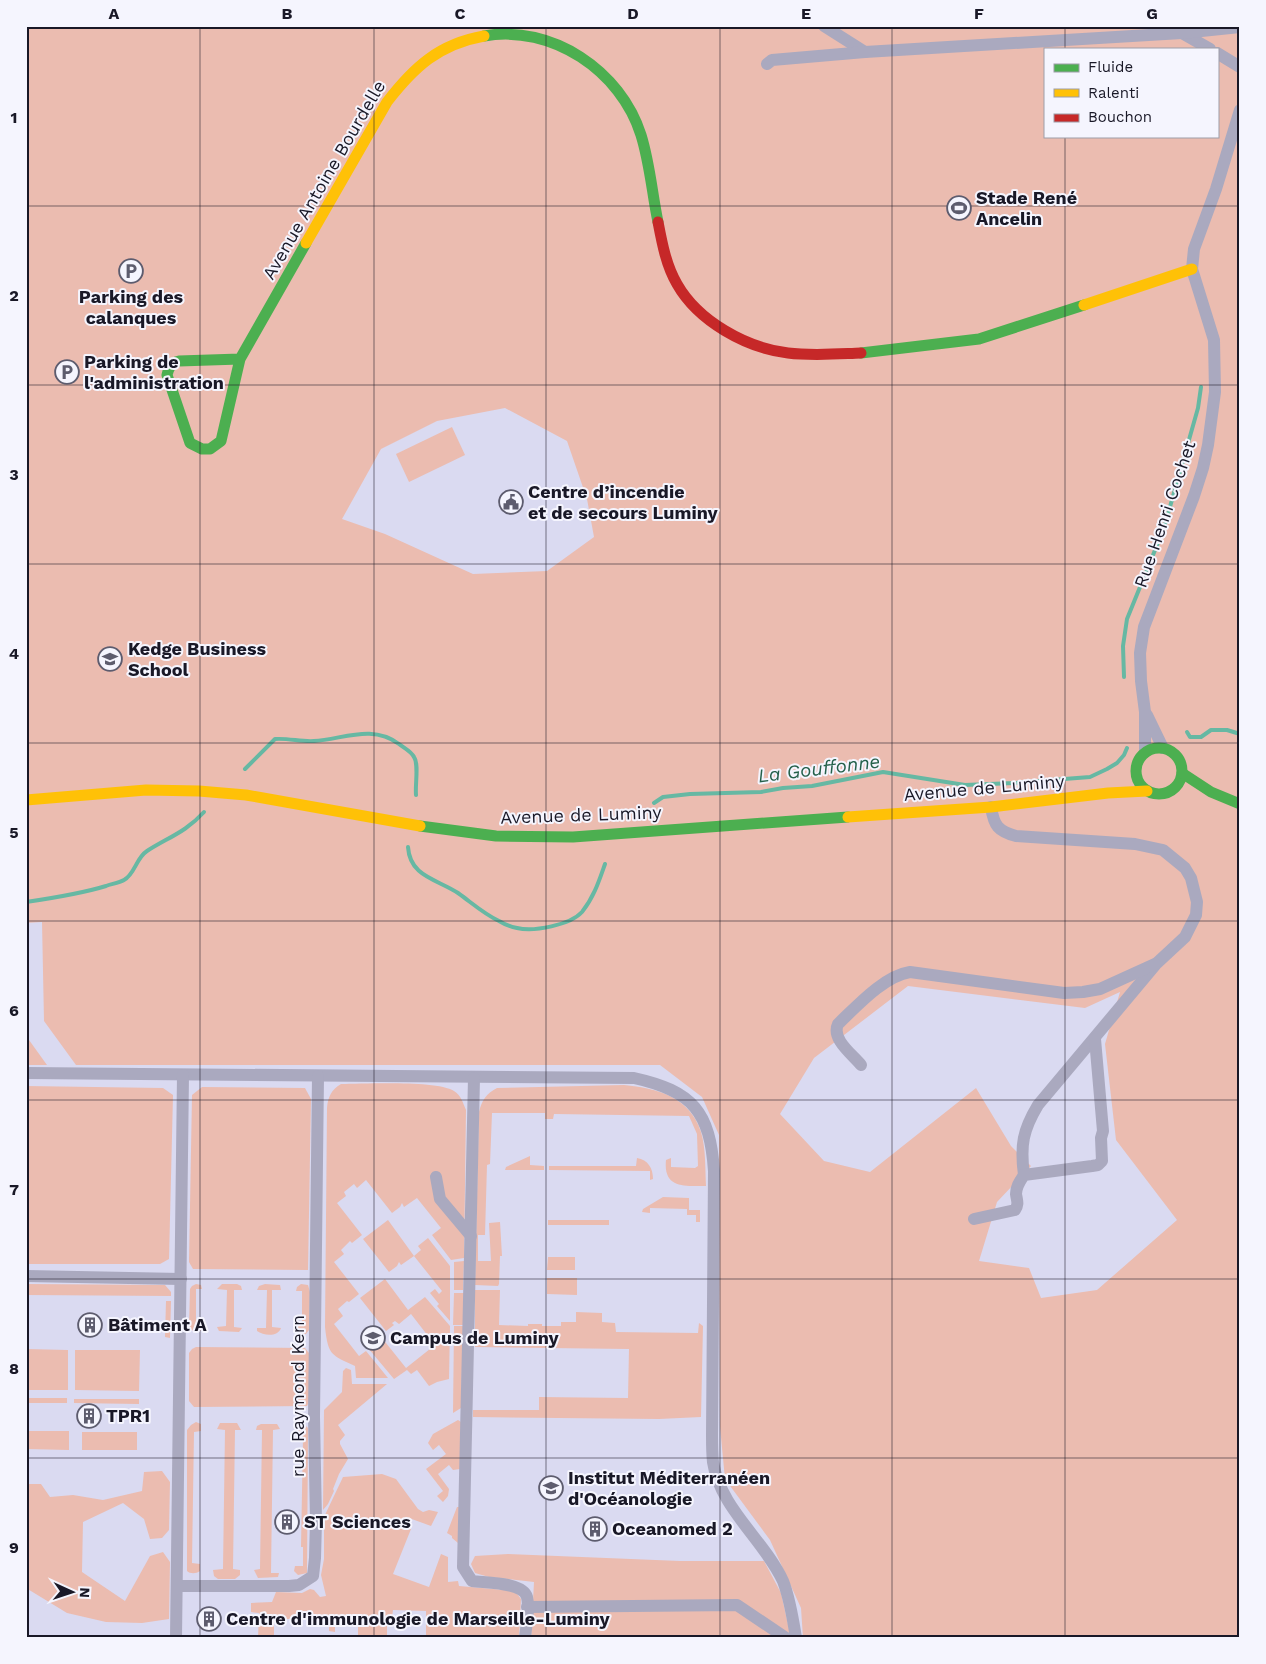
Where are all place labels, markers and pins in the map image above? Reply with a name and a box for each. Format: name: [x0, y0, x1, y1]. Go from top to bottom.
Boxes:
place label: Stade René Ancelin: [976, 187, 1077, 229]
sports icon: Stade René Ancelin: [946, 195, 972, 221]
parking icon: Parking des calanques: [118, 258, 144, 284]
place label: Parking des calanques: [79, 286, 184, 328]
place label: Parking de l'administration: [84, 351, 224, 393]
parking icon: Parking de l'administration: [54, 359, 80, 385]
place label: Centre d’incendie et de secours Luminy: [528, 481, 718, 523]
public building icon: Centre d’incendie et de secours Luminy: [498, 489, 524, 515]
place label: Kedge Business School: [128, 638, 267, 680]
school or university icon: Kedge Business School: [97, 646, 123, 672]
building icon: Bâtiment A: [77, 1312, 103, 1338]
place label: Bâtiment A: [108, 1314, 208, 1335]
school or university icon: Campus de Luminy: [360, 1325, 386, 1351]
place label: Campus de Luminy: [390, 1327, 559, 1348]
building icon: TPR1: [76, 1403, 102, 1429]
place label: TPR1: [106, 1405, 150, 1426]
place label: Institut Méditerranéen d'Océanologie: [568, 1467, 770, 1509]
school or university icon: Institut Méditerranéen d'Océanologie: [538, 1475, 564, 1501]
building icon: ST Sciences: [274, 1509, 300, 1535]
place label: ST Sciences: [304, 1511, 411, 1532]
building icon: Oceanomed 2: [582, 1516, 608, 1542]
place label: Oceanomed 2: [612, 1518, 733, 1539]
building icon: Centre d'immunologie de Marseille-Luminy: [196, 1606, 222, 1632]
place label: Centre d'immunologie de Marseille-Luminy: [226, 1608, 611, 1629]

